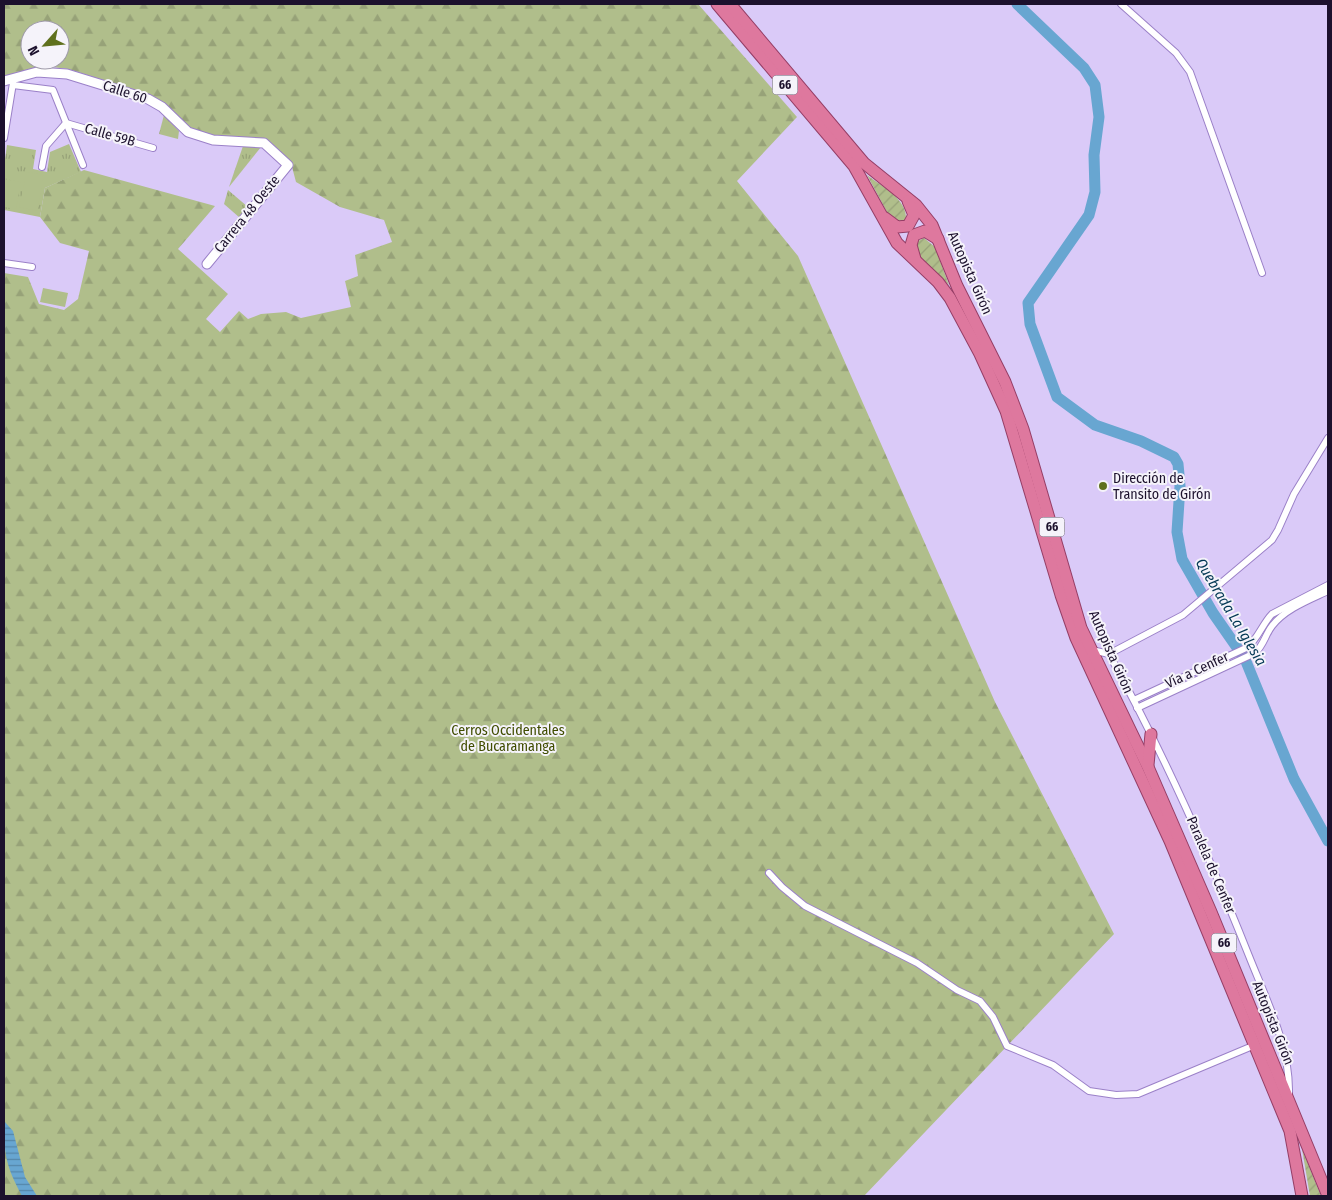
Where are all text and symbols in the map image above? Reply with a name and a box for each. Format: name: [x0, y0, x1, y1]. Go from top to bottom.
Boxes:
north arrow: [20, 20, 70, 70]
text: N: [24, 43, 43, 58]
road number: 66: [772, 76, 798, 94]
street label: Calle 60: [101, 77, 149, 107]
street label: Calle 59B: [83, 120, 138, 150]
street label: Carrera 48 Oeste: [211, 172, 283, 256]
street label: Autopista Girón: [944, 229, 996, 317]
place label: Dirección de Transito de Girón: [1113, 470, 1211, 503]
marker: Dirección de Transito de Girón: [1097, 480, 1109, 492]
road number: 66: [1040, 518, 1064, 536]
water label: Quebrada La Iglesia: [1192, 555, 1270, 669]
street label: Autopista Girón: [1085, 608, 1137, 696]
street label: Vía a Cenfer: [1163, 648, 1232, 692]
park label: Cerros Occidentales de Bucaramanga: [451, 722, 565, 755]
street label: Paralela de Cenfer: [1183, 814, 1239, 916]
road number: 66: [1212, 934, 1236, 952]
street label: Autopista Girón: [1248, 979, 1298, 1067]

